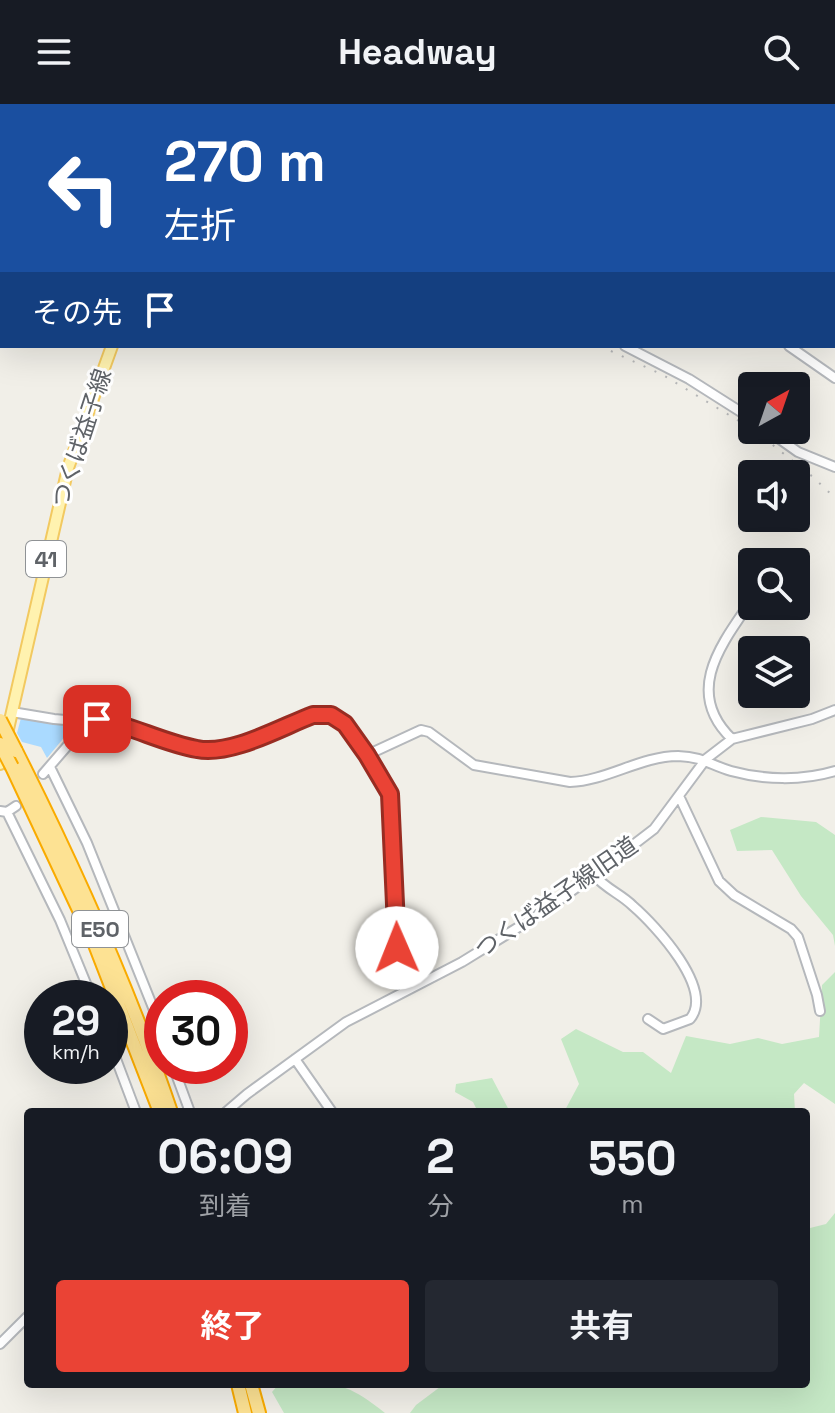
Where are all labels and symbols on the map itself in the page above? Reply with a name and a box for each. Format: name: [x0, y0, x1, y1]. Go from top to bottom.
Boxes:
street label: つくば益子線: [44, 365, 118, 511]
north arrow: [738, 372, 810, 444]
road number: 41: [26, 541, 66, 577]
pin: [63, 685, 131, 753]
street label: つくば益子線旧道: [468, 829, 644, 965]
position arrow: [355, 906, 439, 990]
road number: E50: [72, 911, 128, 947]
speed limit sign: 30: [144, 980, 248, 1084]

